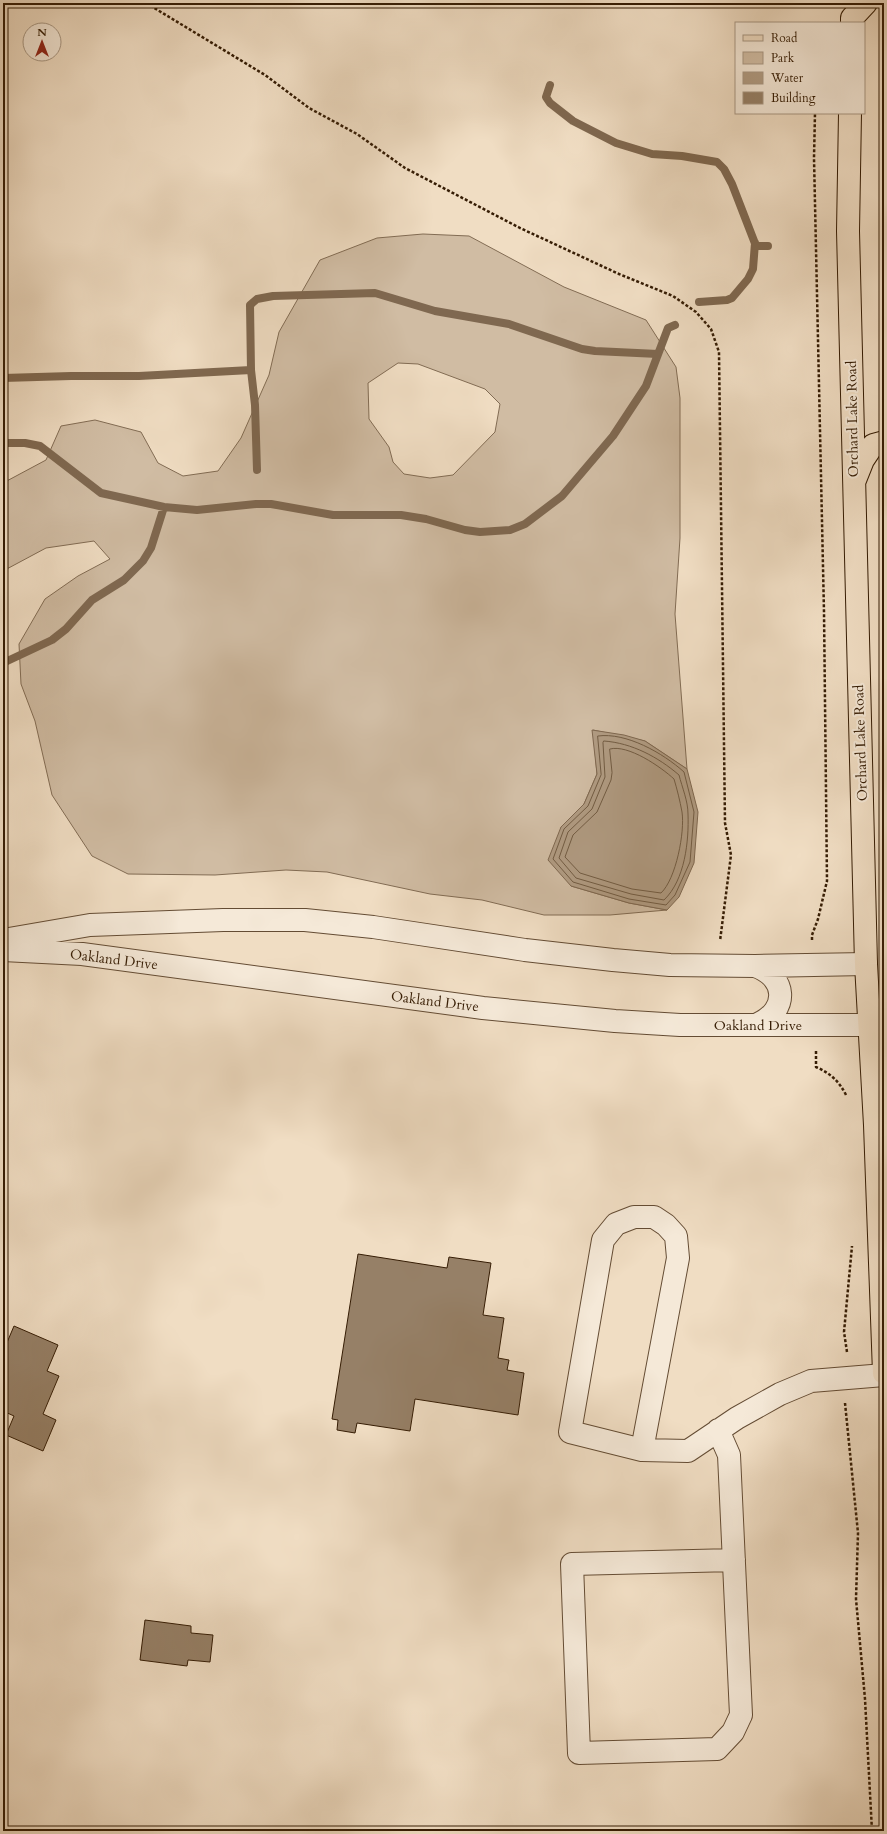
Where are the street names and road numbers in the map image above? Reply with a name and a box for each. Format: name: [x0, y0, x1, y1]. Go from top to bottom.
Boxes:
street label: Orchard Lake Road: [842, 360, 863, 477]
street label: Orchard Lake Road: [849, 684, 872, 802]
street label: Oakland Drive: [69, 945, 159, 974]
street label: Oakland Drive: [390, 987, 480, 1016]
street label: Oakland Drive: [714, 1016, 802, 1035]

